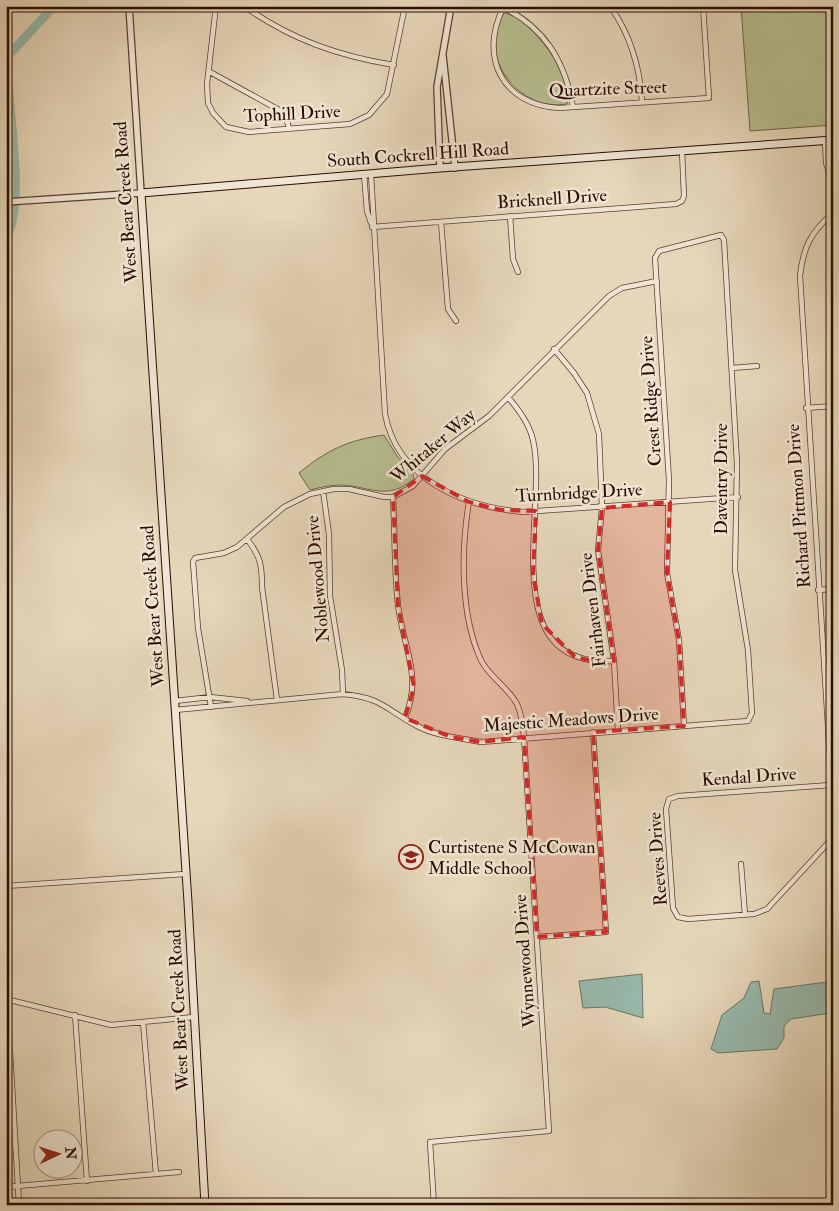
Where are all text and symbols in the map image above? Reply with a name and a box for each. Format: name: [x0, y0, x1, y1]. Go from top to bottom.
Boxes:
street label: Quartzite Street: [548, 75, 668, 103]
street label: Tophill Drive: [243, 100, 342, 128]
street label: West Bear Creek Road: [109, 120, 143, 285]
street label: South Cockrell Hill Road: [326, 137, 510, 173]
street label: Bricknell Drive: [496, 184, 608, 214]
street label: Crest Ridge Drive: [635, 334, 667, 467]
street label: Whitaker Way: [385, 403, 481, 489]
street label: Daventry Drive: [710, 423, 733, 535]
street label: Richard Pittmon Drive: [782, 423, 816, 589]
street label: Turnbridge Drive: [515, 478, 644, 508]
street label: Noblewood Drive: [301, 514, 335, 643]
street label: West Bear Creek Road: [136, 524, 170, 689]
street label: Fairhaven Drive: [574, 551, 611, 669]
street label: Majestic Meadows Drive: [482, 702, 660, 738]
street label: Kendal Drive: [701, 762, 798, 792]
street label: Reeves Drive: [643, 811, 673, 907]
place label: Curtistene S McCowan Middle School: [428, 836, 595, 880]
school or university icon: Curtistene S McCowan Middle School: [398, 844, 424, 870]
street label: Wynnewood Drive: [509, 893, 541, 1029]
street label: West Bear Creek Road: [163, 928, 195, 1092]
north arrow: [32, 1128, 82, 1178]
text: N: [61, 1145, 79, 1160]

